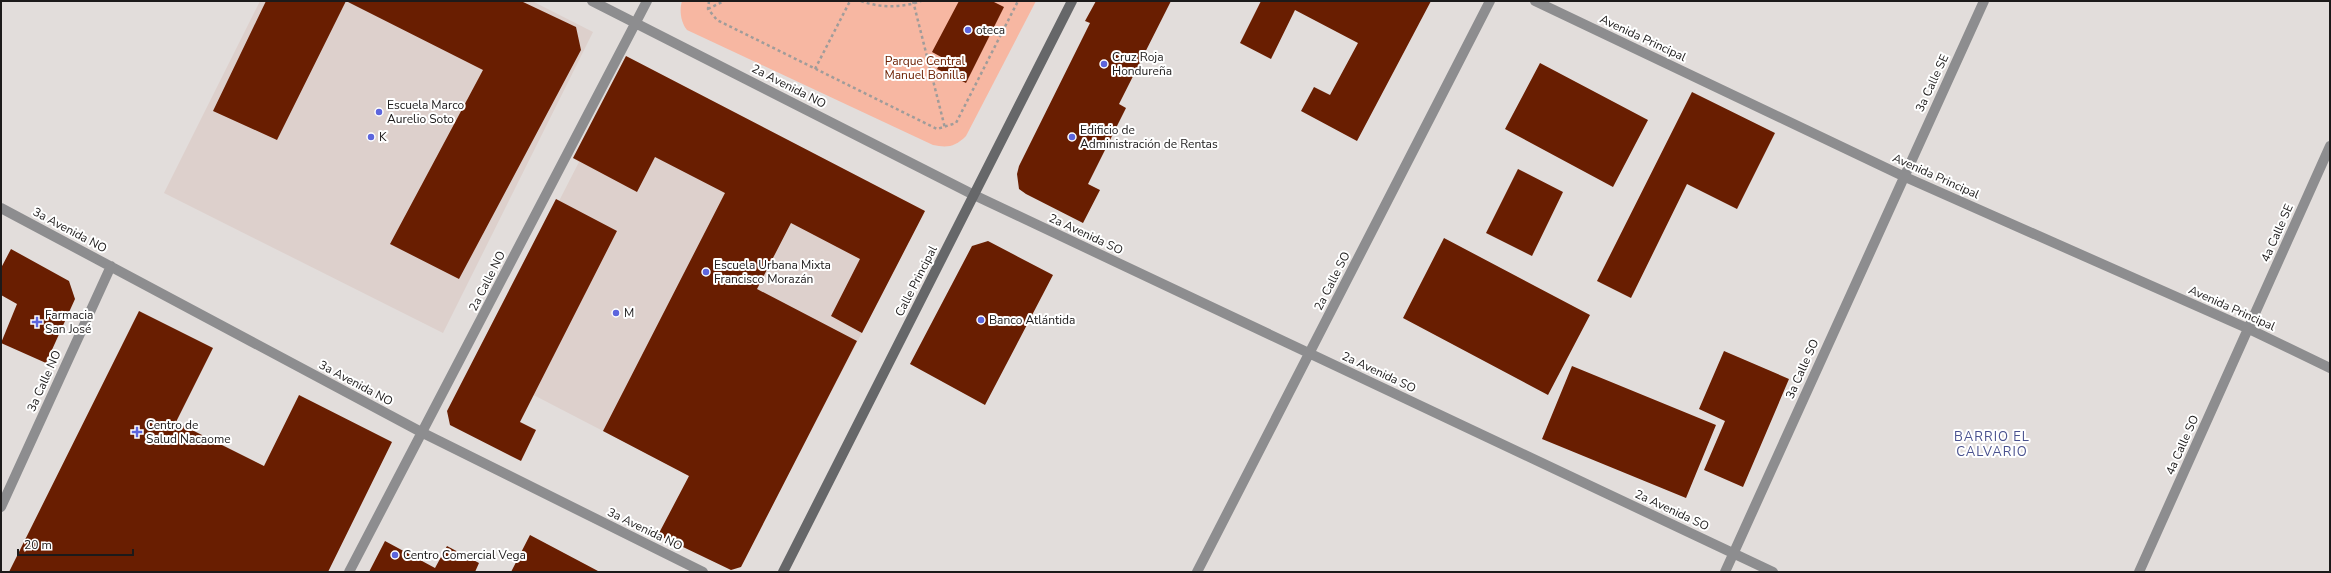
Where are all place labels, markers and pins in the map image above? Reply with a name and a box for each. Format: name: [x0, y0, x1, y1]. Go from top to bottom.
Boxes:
place label: oteca: [976, 22, 1005, 38]
marker: oteca: [963, 25, 973, 35]
place label: Cruz Roja Hondureña: [1112, 49, 1172, 79]
marker: Cruz Roja Hondureña: [1099, 59, 1109, 69]
place label: Escuela Marco Aurelio Soto: [387, 97, 465, 127]
marker: Escuela Marco Aurelio Soto: [374, 107, 384, 117]
place label: Edificio de Administración de Rentas: [1080, 122, 1218, 152]
place label: K: [379, 129, 387, 145]
marker: K: [366, 132, 376, 142]
marker: Edificio de Administración de Rentas: [1067, 132, 1077, 142]
place label: Escuela Urbana Mixta Francisco Morazán: [714, 257, 831, 287]
marker: Escuela Urbana Mixta Francisco Morazán: [701, 267, 711, 277]
place label: M: [624, 305, 634, 321]
place label: Farmacia San José: [45, 307, 93, 337]
marker: M: [611, 308, 621, 318]
place label: Banco Atlántida: [989, 312, 1075, 328]
marker: Banco Atlántida: [976, 315, 986, 325]
marker: Farmacia San José: [32, 317, 42, 327]
place label: Centro de Salud Nacaome: [146, 417, 231, 447]
marker: Centro de Salud Nacaome: [131, 426, 143, 438]
place label: Centro Comercial Vega: [403, 547, 526, 563]
marker: Centro Comercial Vega: [390, 550, 400, 560]

